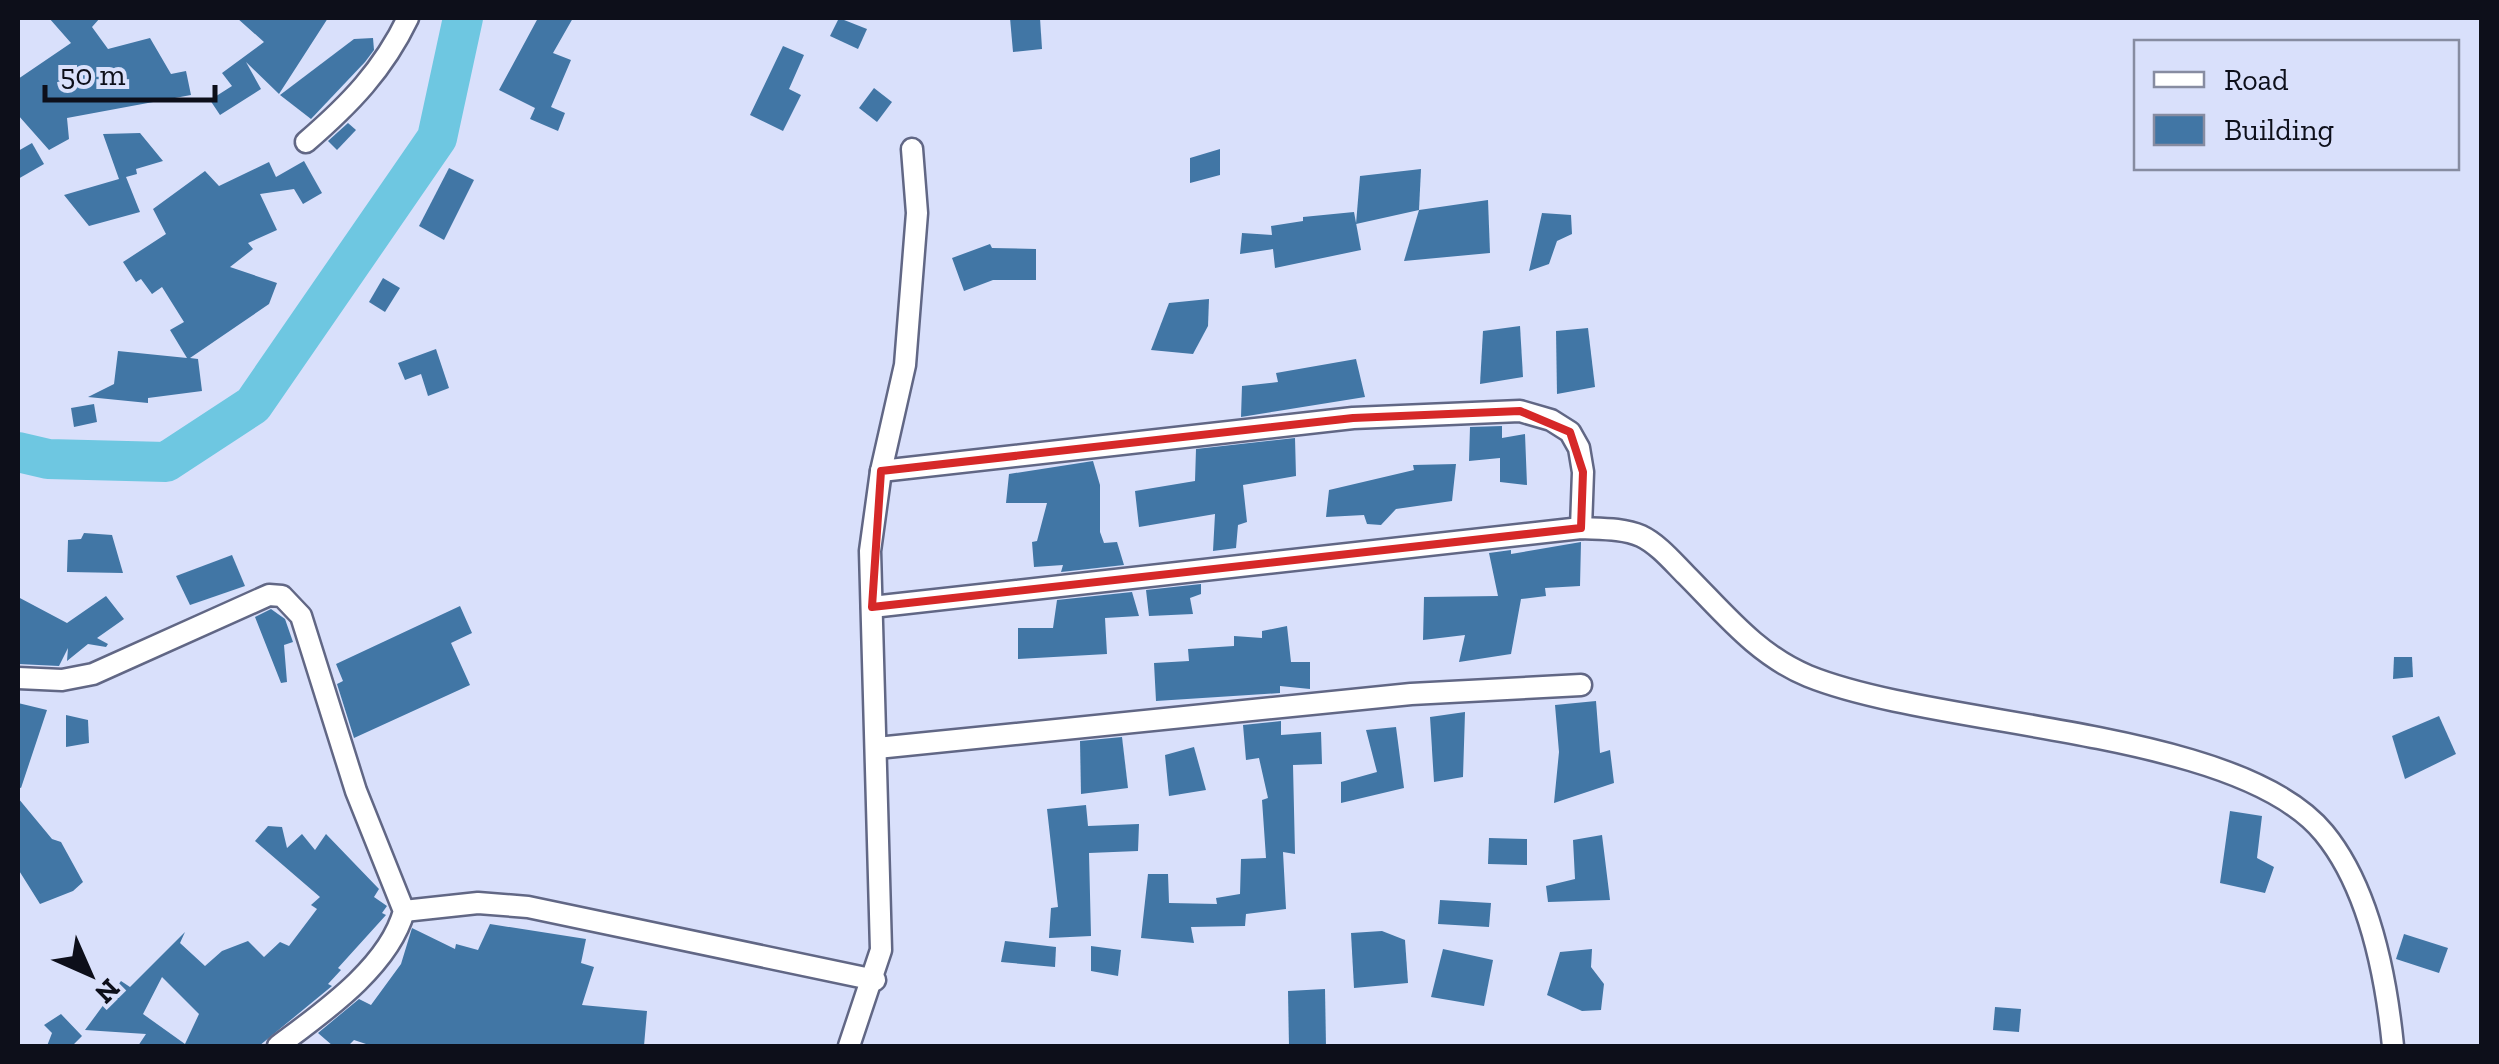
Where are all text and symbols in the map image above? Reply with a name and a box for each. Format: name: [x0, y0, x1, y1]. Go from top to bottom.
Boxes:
scale bar: [45, 40, 215, 102]
legend: [2134, 40, 2459, 170]
text: 50 m: [60, 57, 125, 93]
text: Road: [2224, 62, 2289, 98]
text: Building: [2224, 112, 2334, 148]
north arrow: [40, 924, 140, 1024]
text: N: [88, 972, 127, 1011]

